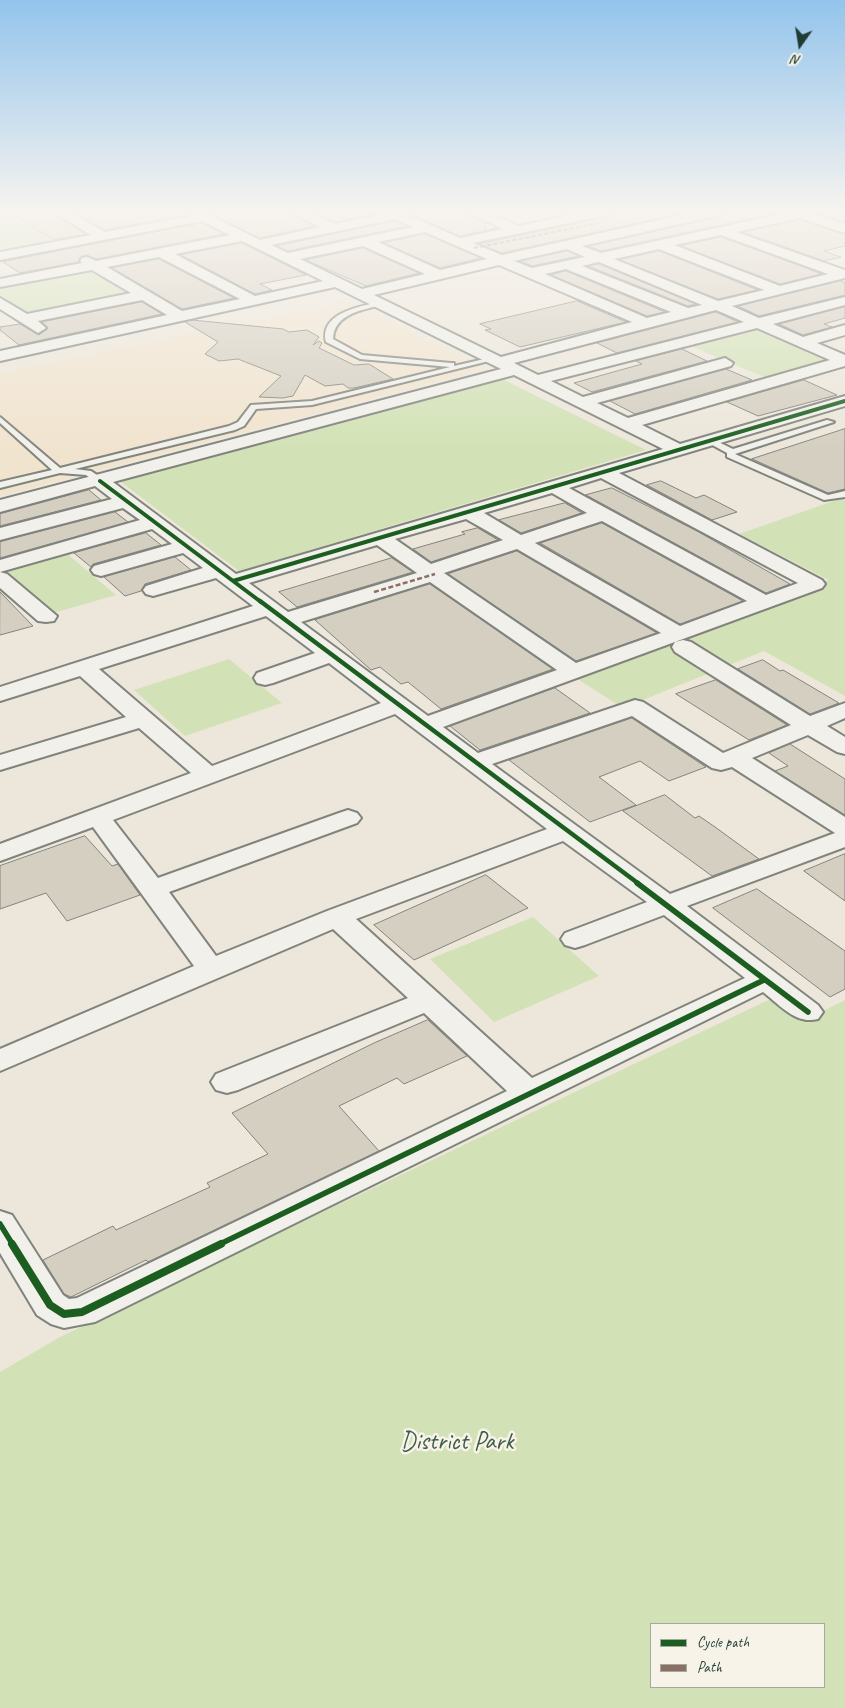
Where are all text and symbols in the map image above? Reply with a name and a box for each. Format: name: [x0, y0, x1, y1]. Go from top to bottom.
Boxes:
north arrow: [775, 20, 825, 70]
text: N: [790, 51, 803, 69]
park label: District Park: [401, 1427, 513, 1457]
legend: [650, 1623, 825, 1688]
text: Cycle path: [697, 1633, 749, 1652]
text: Path: [697, 1658, 722, 1677]

